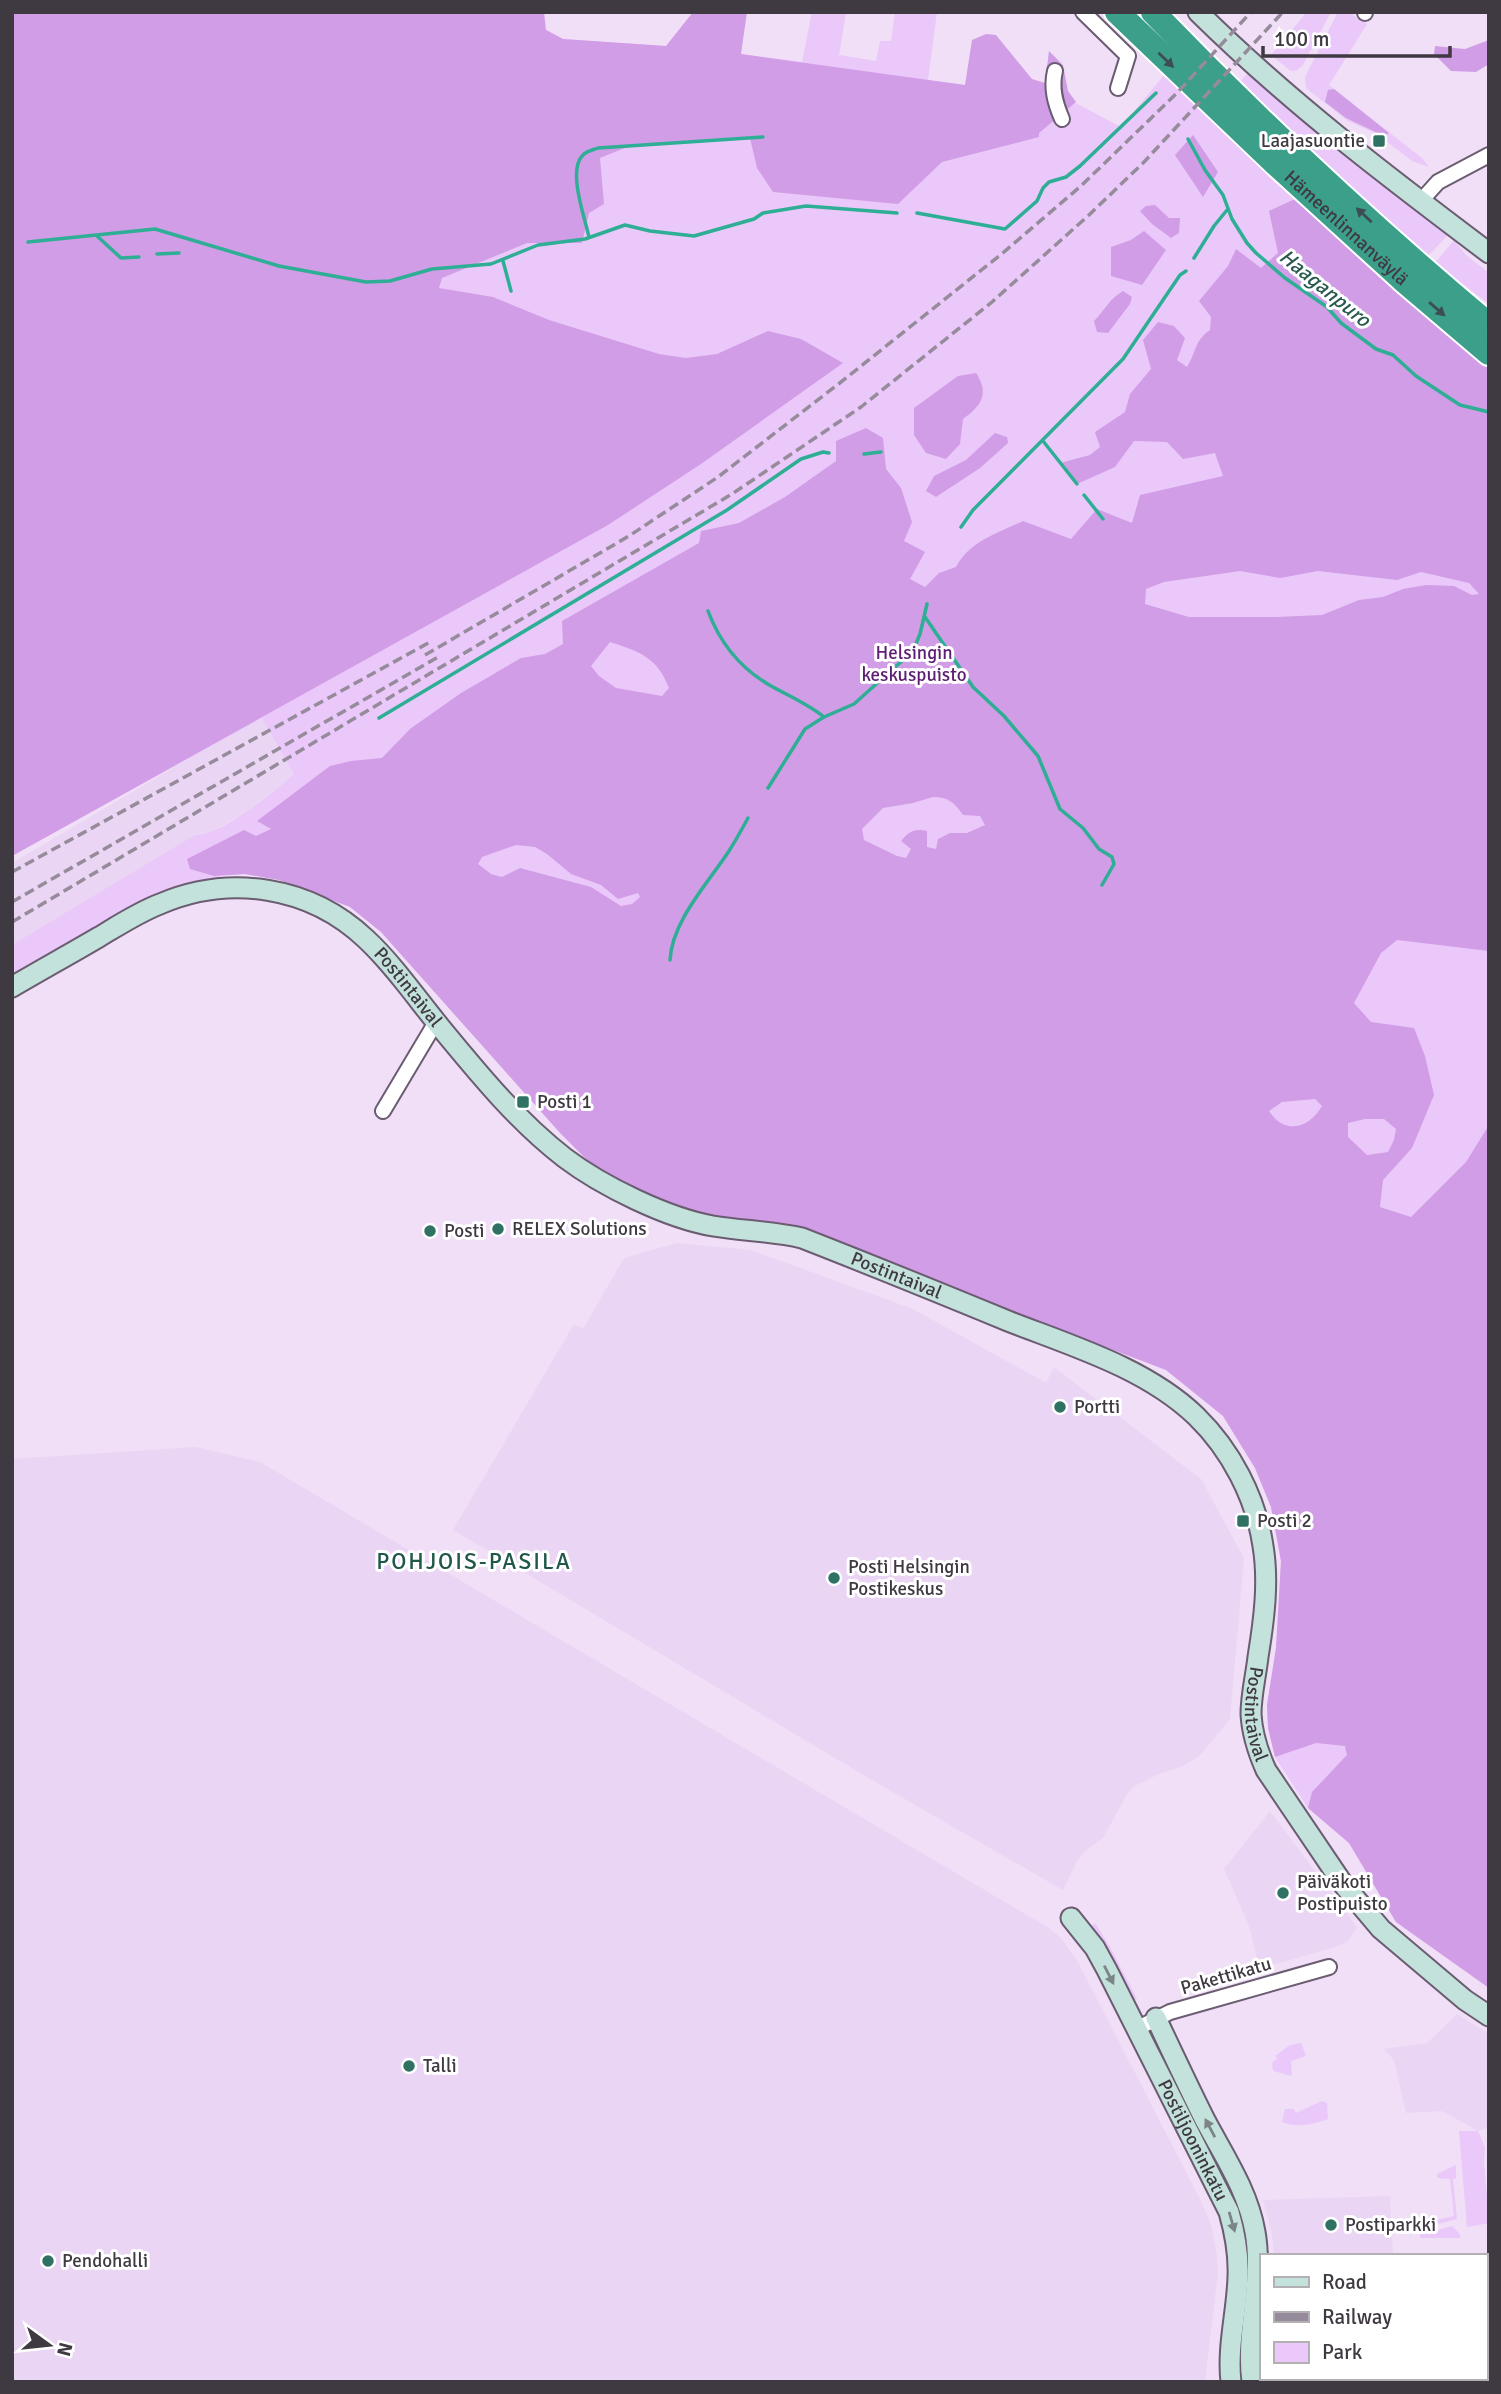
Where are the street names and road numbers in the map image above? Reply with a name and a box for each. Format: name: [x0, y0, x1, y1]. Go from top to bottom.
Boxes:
street label: Hämeenlinnanväylä: [1279, 165, 1413, 291]
street label: Postintaival: [368, 942, 447, 1032]
street label: Postintaival: [847, 1246, 945, 1305]
street label: Postintaival: [1239, 1665, 1273, 1765]
street label: Pakettikatu: [1178, 1952, 1274, 2000]
street label: Postiljooninkatu: [1152, 2075, 1233, 2205]

